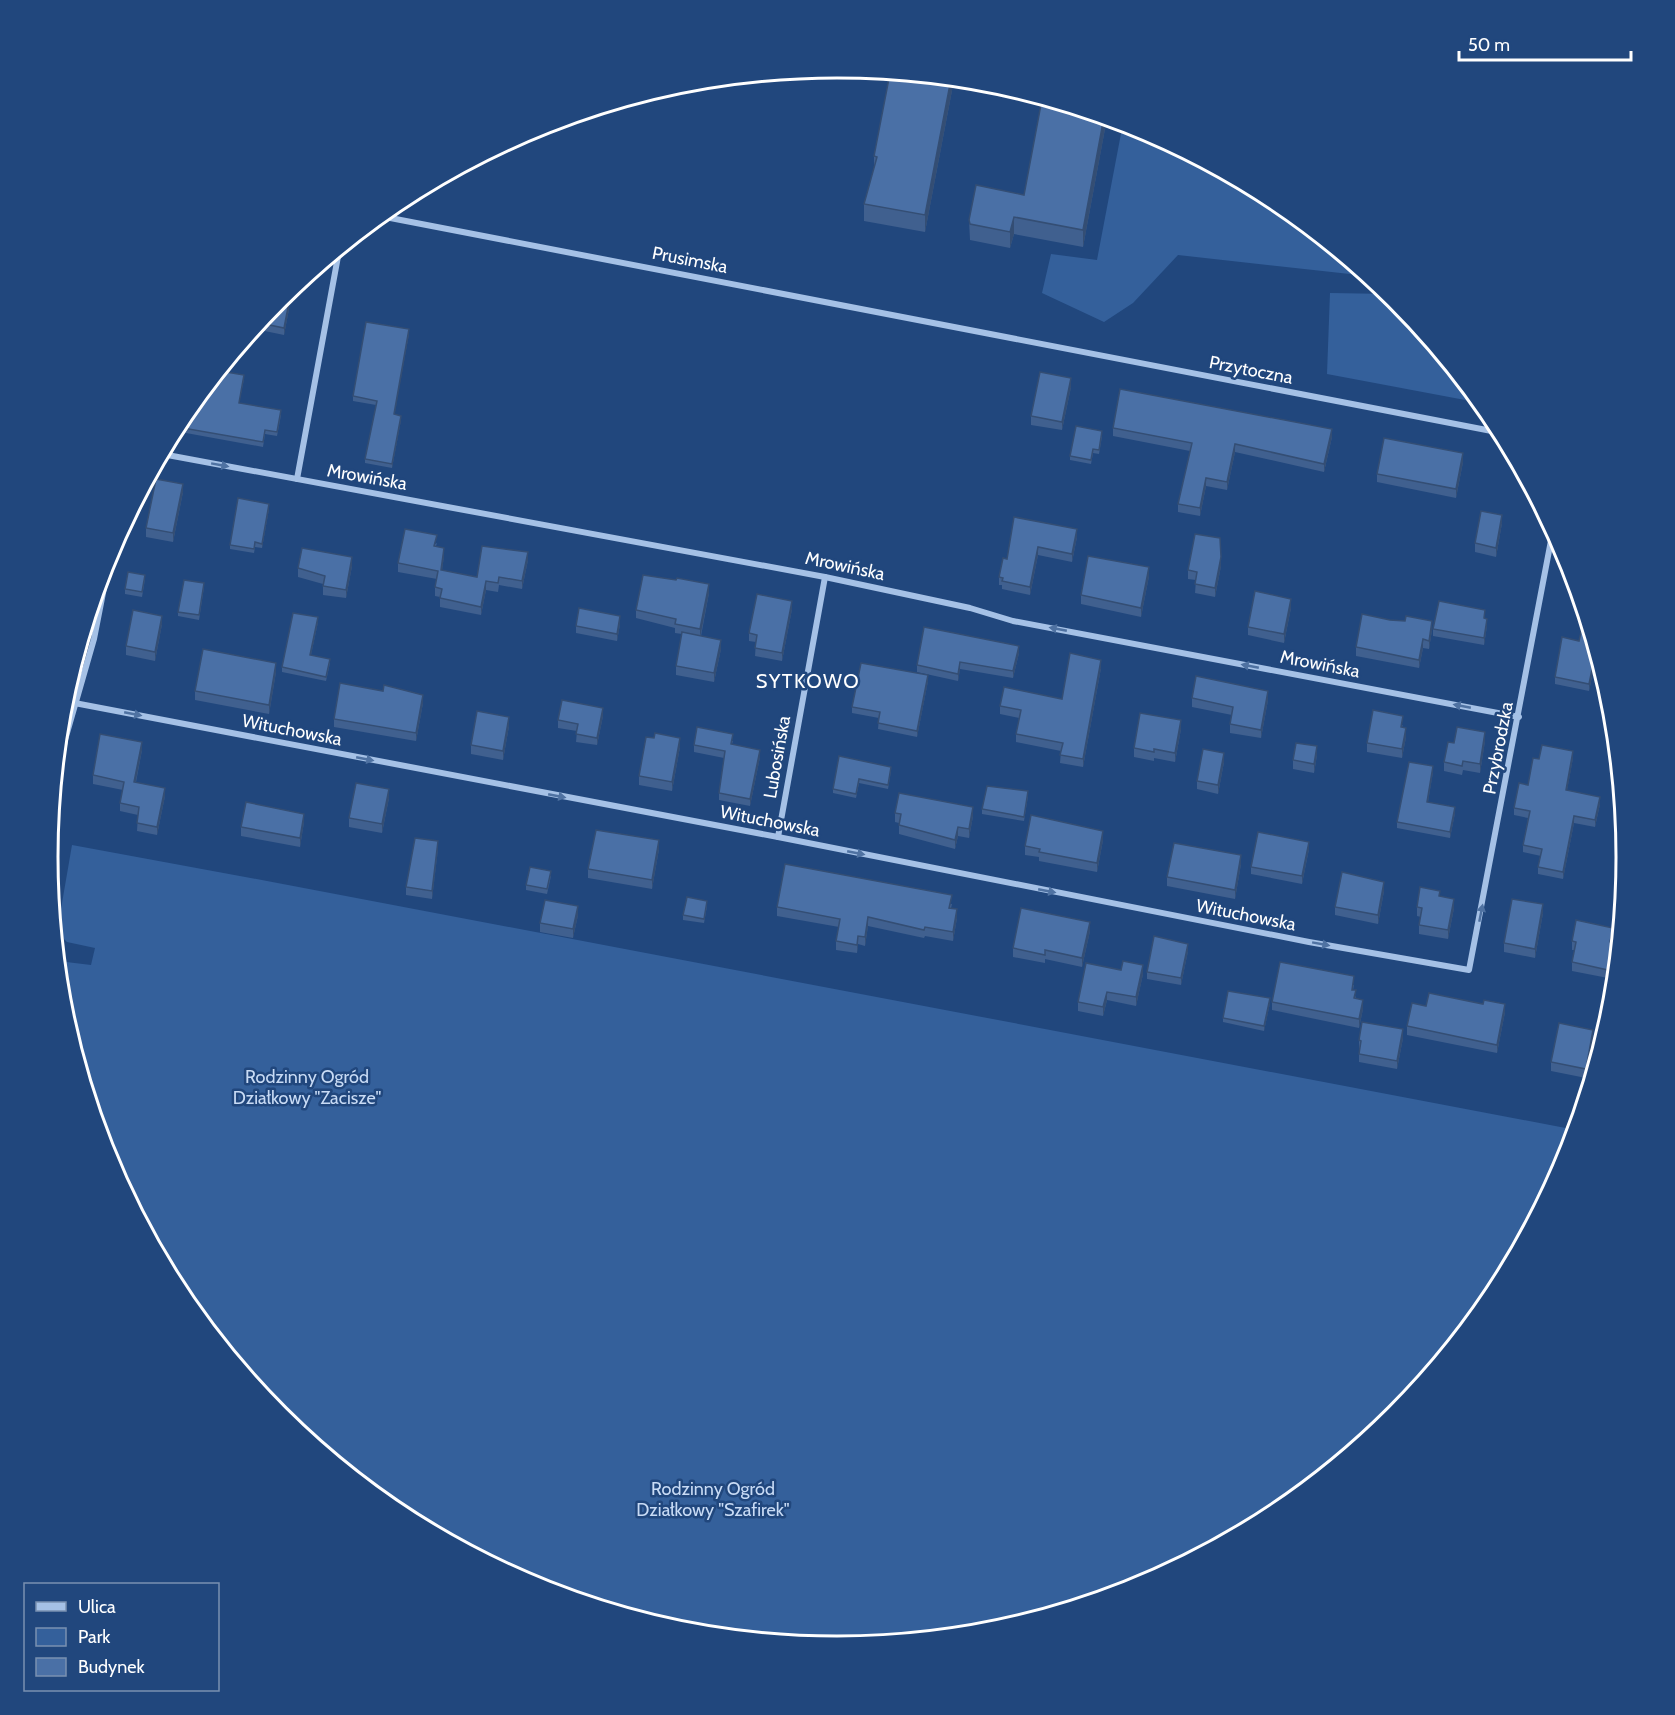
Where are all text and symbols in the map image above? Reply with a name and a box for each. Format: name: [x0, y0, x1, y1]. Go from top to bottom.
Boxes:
scale bar: [1459, 24, 1632, 62]
text: 50 m: [1468, 34, 1510, 56]
street label: Prusimska: [650, 242, 730, 278]
street label: Przytoczna: [1207, 351, 1295, 389]
street label: Mrowińska: [325, 459, 409, 495]
one-way arrow: [210, 461, 229, 470]
street label: Mrowińska: [803, 547, 887, 585]
one-way arrow: [1048, 624, 1067, 633]
street label: Mrowińska: [1278, 646, 1362, 683]
one-way arrow: [1240, 661, 1259, 670]
district label: SYTKOWO: [756, 669, 860, 693]
street label: Przybrodzka: [1478, 699, 1518, 796]
one-way arrow: [1452, 701, 1471, 710]
one-way arrow: [123, 710, 142, 719]
street label: Wituchowska: [240, 710, 344, 751]
street label: Lubosińska: [759, 714, 795, 800]
one-way arrow: [356, 755, 375, 764]
one-way arrow: [548, 792, 567, 801]
street label: Wituchowska: [718, 801, 822, 842]
one-way arrow: [847, 849, 866, 858]
one-way arrow: [1038, 887, 1057, 896]
street label: Wituchowska: [1194, 895, 1298, 936]
one-way arrow: [1477, 904, 1486, 923]
one-way arrow: [1312, 940, 1331, 949]
park label: Rodzinny Ogród Działkowy "Zacisze": [233, 1066, 381, 1109]
park label: Rodzinny Ogród Działkowy "Szafirek": [636, 1478, 790, 1521]
legend: [24, 1583, 219, 1691]
text: Ulica: [78, 1596, 116, 1618]
text: Park: [78, 1626, 111, 1648]
text: Budynek: [78, 1656, 145, 1678]

